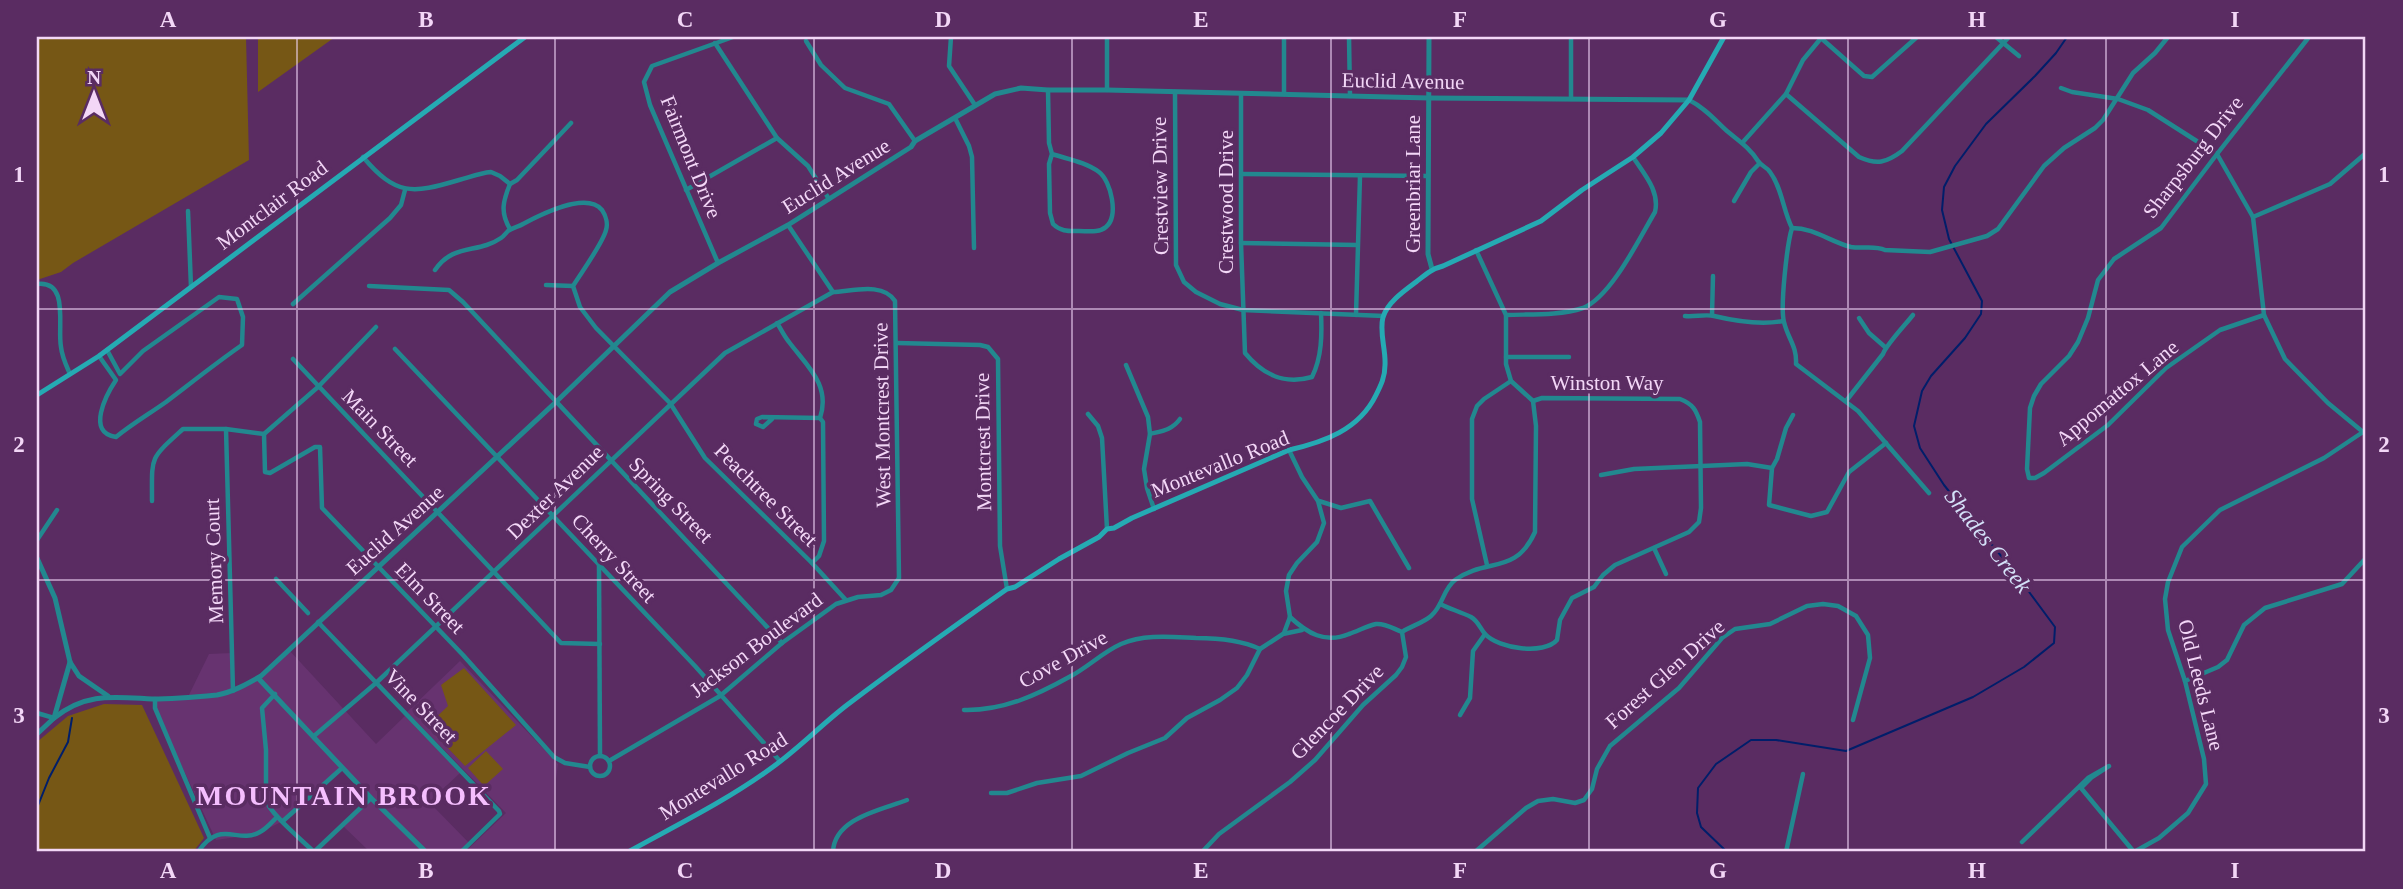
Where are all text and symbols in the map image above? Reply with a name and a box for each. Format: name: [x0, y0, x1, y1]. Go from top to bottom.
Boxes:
text: A: [160, 7, 177, 32]
text: B: [418, 7, 434, 32]
text: C: [677, 7, 693, 32]
text: D: [935, 7, 951, 32]
text: E: [1193, 7, 1209, 32]
text: F: [1453, 7, 1467, 32]
text: G: [1709, 7, 1727, 32]
text: H: [1968, 7, 1986, 32]
text: I: [2231, 7, 2240, 32]
north arrow: [60, 60, 130, 130]
text: N: [87, 67, 101, 88]
street label: Euclid Avenue: [1341, 68, 1465, 94]
street label: Sharpsburg Drive: [2138, 91, 2248, 223]
street label: Fairmont Drive: [656, 92, 726, 222]
street label: Greenbriar Lane: [1401, 115, 1425, 253]
street label: Crestview Drive: [1147, 117, 1173, 255]
street label: Crestwood Drive: [1214, 130, 1238, 274]
street label: Euclid Avenue: [778, 133, 894, 219]
street label: Montclair Road: [212, 155, 332, 254]
text: 1: [13, 162, 25, 187]
text: 1: [2378, 162, 2390, 187]
street label: West Montcrest Drive: [868, 322, 896, 508]
street label: Appomattox Lane: [2051, 335, 2183, 451]
street label: Winston Way: [1550, 371, 1664, 395]
street label: Montcrest Drive: [970, 373, 996, 511]
street label: Main Street: [337, 384, 423, 472]
street label: Montevallo Road: [1148, 425, 1293, 503]
text: 2: [13, 432, 25, 457]
text: 2: [2378, 432, 2390, 457]
street label: Peachtree Street: [709, 438, 823, 552]
street label: Dexter Avenue: [502, 440, 608, 544]
street label: Spring Street: [624, 452, 718, 548]
street label: Euclid Avenue: [341, 480, 449, 580]
water label: Shades Creek: [1940, 484, 2037, 599]
street label: Memory Court: [200, 498, 228, 624]
street label: Cherry Street: [567, 509, 661, 607]
street label: Elm Street: [390, 558, 470, 639]
street label: Jackson Boulevard: [685, 587, 827, 702]
street label: Forest Glen Drive: [1601, 614, 1729, 734]
street label: Old Leeds Lane: [2173, 617, 2229, 753]
street label: Cove Drive: [1015, 625, 1111, 693]
street label: Glencoe Drive: [1286, 659, 1388, 765]
street label: Vine Street: [380, 664, 462, 748]
text: 3: [13, 703, 25, 728]
text: 3: [2378, 703, 2390, 728]
street label: Montevallo Road: [655, 727, 792, 825]
district label: MOUNTAIN BROOK: [196, 780, 492, 811]
text: A: [160, 858, 177, 883]
text: B: [418, 858, 434, 883]
text: C: [677, 858, 693, 883]
text: D: [935, 858, 951, 883]
text: E: [1193, 858, 1209, 883]
text: F: [1453, 858, 1467, 883]
text: G: [1709, 858, 1727, 883]
text: H: [1968, 858, 1986, 883]
text: I: [2231, 858, 2240, 883]

